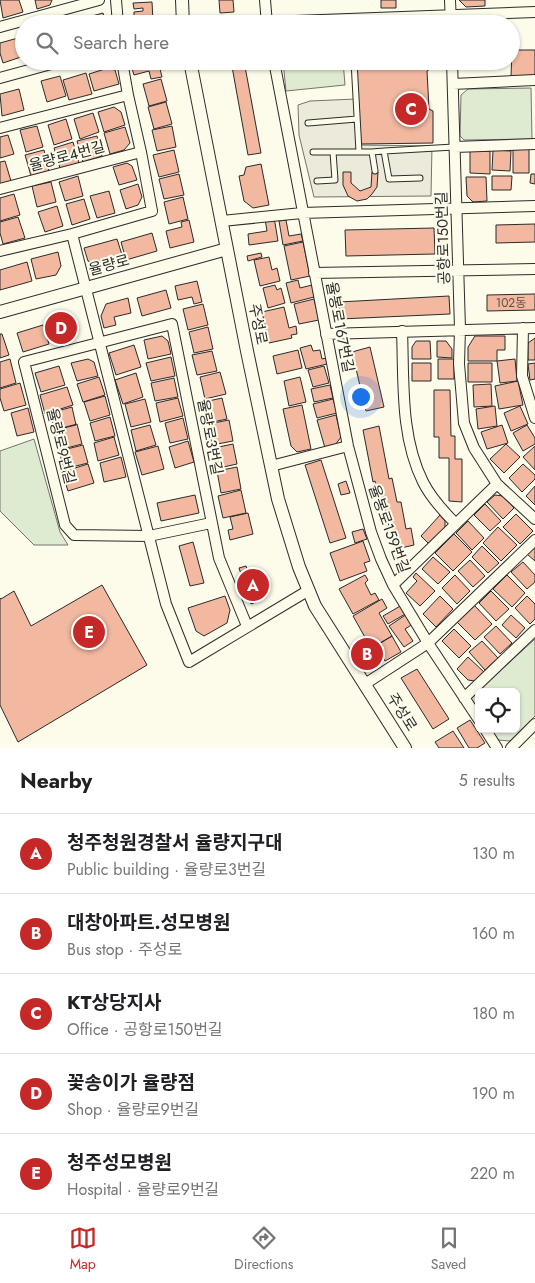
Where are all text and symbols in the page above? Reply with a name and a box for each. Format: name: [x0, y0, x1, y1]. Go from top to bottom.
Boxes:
search box: [15, 15, 520, 70]
icon: search: [33, 29, 61, 57]
text: Search here: [73, 29, 169, 56]
pin: C: [395, 90, 427, 128]
street label: 율량로4번길: [27, 135, 107, 177]
street label: 공항로150번길: [430, 191, 456, 285]
street label: 율량로: [86, 249, 132, 281]
street label: 율봉로167번길: [320, 280, 360, 374]
house number: 102동: [496, 294, 526, 312]
street label: 주성로: [243, 302, 273, 346]
pin: D: [45, 309, 77, 347]
your location: [348, 384, 374, 410]
street label: 율량로3번길: [192, 397, 228, 477]
street label: 율량로9번길: [41, 406, 81, 486]
street label: 율봉로159번길: [363, 482, 415, 576]
pin: A: [237, 566, 269, 604]
pin: E: [73, 613, 105, 651]
pin: B: [351, 635, 383, 673]
map controls: [475, 688, 520, 733]
button: locate: [475, 688, 520, 733]
street label: 주성로: [382, 689, 422, 735]
text: Nearby: [20, 766, 92, 796]
text: 5 results: [459, 769, 515, 792]
text: 청주청원경찰서 율량지구대: [67, 829, 282, 856]
text: A: [30, 842, 42, 865]
text: 130 m: [472, 842, 515, 865]
text: Public building · 율량로3번길: [67, 858, 266, 881]
text: 대창아파트.성모병원: [67, 909, 230, 936]
text: B: [31, 922, 41, 945]
text: 160 m: [472, 922, 515, 945]
text: Bus stop · 주성로: [67, 938, 182, 961]
text: KT상당지사: [67, 989, 161, 1016]
text: C: [30, 1002, 42, 1025]
text: 180 m: [472, 1002, 515, 1025]
text: Office · 공항로150번길: [67, 1018, 223, 1041]
text: 꽃송이가 율량점: [67, 1069, 195, 1096]
text: D: [30, 1082, 42, 1105]
text: 190 m: [472, 1082, 515, 1105]
text: Shop · 율량로9번길: [67, 1098, 199, 1121]
text: 청주성모병원: [67, 1149, 172, 1176]
text: E: [31, 1162, 41, 1185]
text: 220 m: [470, 1162, 515, 1185]
text: Hospital · 율량로9번길: [67, 1178, 219, 1201]
tab: Map: [69, 1224, 97, 1274]
tab: Directions: [234, 1224, 293, 1274]
tab: Saved: [431, 1224, 466, 1274]

